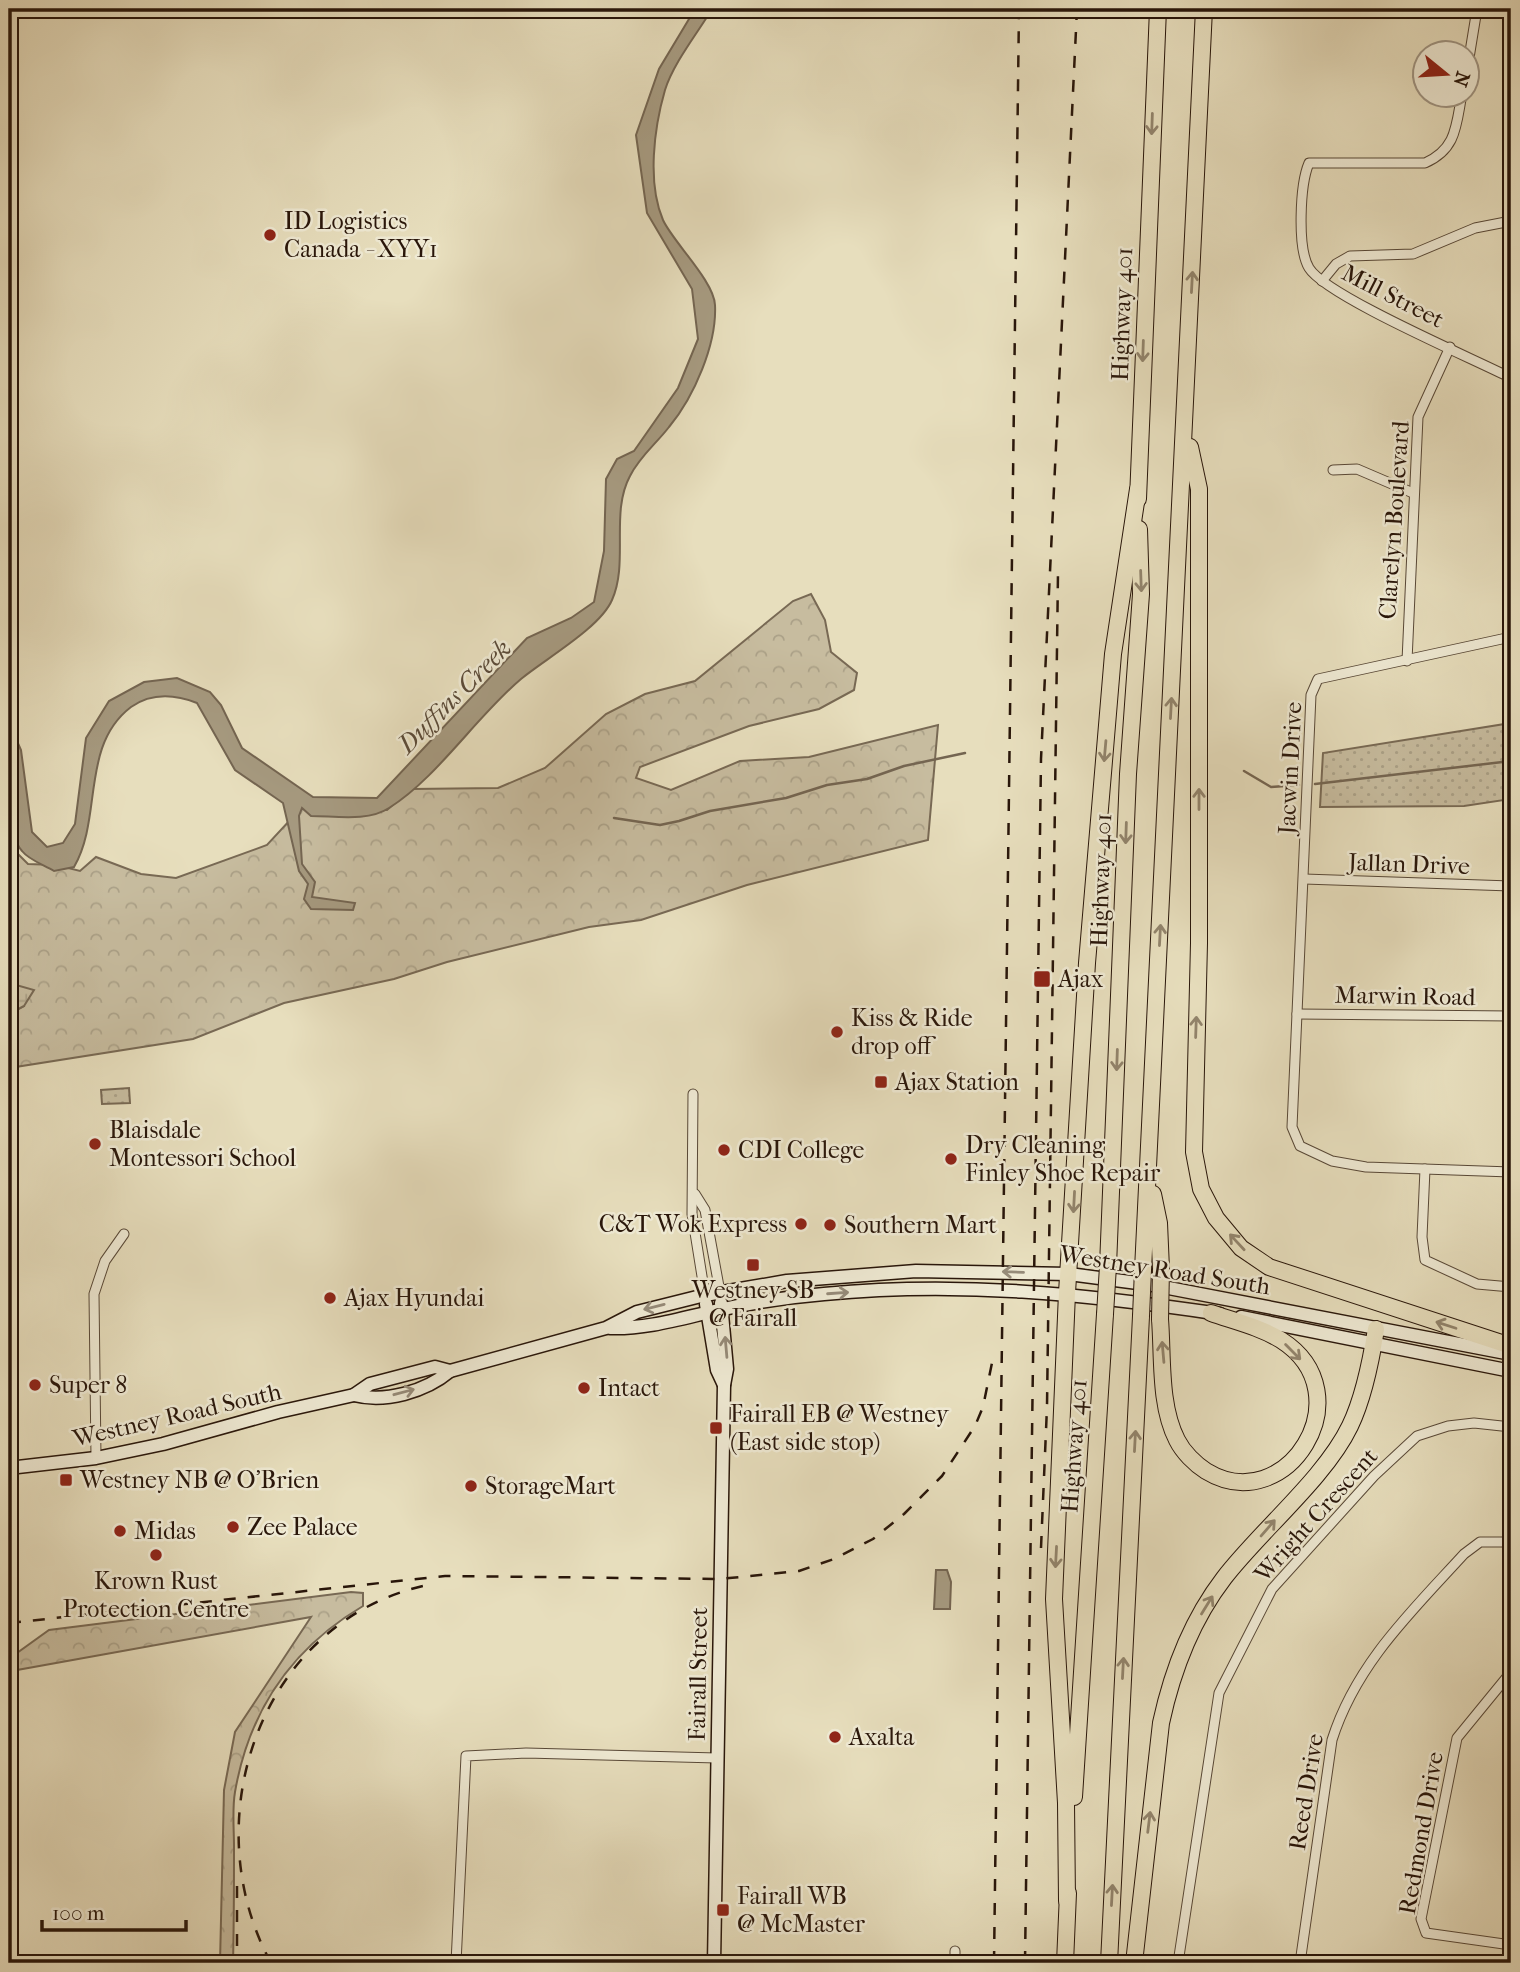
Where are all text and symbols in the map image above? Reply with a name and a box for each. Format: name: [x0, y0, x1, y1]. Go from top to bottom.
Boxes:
north arrow: [1412, 38, 1482, 108]
text: N: [1448, 69, 1474, 90]
one-way arrow: [1146, 112, 1159, 135]
place label: ID Logistics Canada - XYY1: [284, 207, 438, 263]
marker: ID Logistics Canada - XYY1: [262, 227, 278, 243]
street label: Highway 401: [1106, 247, 1138, 381]
street label: Mill Street: [1337, 258, 1449, 334]
one-way arrow: [1185, 270, 1198, 293]
one-way arrow: [1137, 339, 1150, 362]
street label: Clarelyn Boulevard: [1373, 419, 1415, 620]
one-way arrow: [1134, 570, 1147, 593]
water label: Duffins Creek: [390, 633, 518, 761]
one-way arrow: [1165, 697, 1178, 720]
street label: Jacwin Drive: [1272, 701, 1307, 837]
one-way arrow: [1098, 739, 1111, 761]
one-way arrow: [1192, 788, 1206, 811]
street label: Highway 401: [1085, 813, 1117, 947]
one-way arrow: [1119, 821, 1132, 844]
street label: Jallan Drive: [1346, 848, 1470, 880]
one-way arrow: [1154, 924, 1167, 947]
place label: Ajax: [1057, 965, 1104, 993]
marker: Ajax: [1032, 969, 1052, 989]
street label: Marwin Road: [1334, 981, 1477, 1011]
place label: Kiss & Ride drop off: [851, 1004, 973, 1060]
one-way arrow: [1190, 1015, 1203, 1038]
marker: Kiss & Ride drop off: [829, 1024, 845, 1040]
one-way arrow: [1110, 1048, 1123, 1071]
place label: Ajax Station: [894, 1068, 1019, 1096]
marker: Ajax Station: [873, 1074, 889, 1090]
place label: Blaisdale Montessori School: [109, 1116, 296, 1172]
place label: Dry Cleaning Finley Shoe Repair: [965, 1131, 1161, 1187]
marker: Blaisdale Montessori School: [87, 1136, 103, 1152]
place label: CDI College: [738, 1136, 865, 1164]
marker: CDI College: [716, 1142, 732, 1158]
marker: Dry Cleaning Finley Shoe Repair: [943, 1151, 959, 1167]
one-way arrow: [1068, 1190, 1081, 1213]
place label: C&T Wok Express: [599, 1210, 787, 1238]
place label: Southern Mart: [844, 1211, 997, 1239]
marker: C&T Wok Express: [793, 1216, 809, 1232]
marker: Southern Mart: [822, 1217, 838, 1233]
one-way arrow: [1229, 1233, 1245, 1251]
street label: Westney Road South: [1057, 1239, 1273, 1301]
marker: Westney SB @ Fairall: [745, 1257, 761, 1273]
one-way arrow: [1001, 1265, 1024, 1279]
place label: Westney SB @ Fairall: [691, 1276, 814, 1332]
place label: Ajax Hyundai: [343, 1284, 484, 1312]
one-way arrow: [826, 1286, 849, 1299]
marker: Ajax Hyundai: [322, 1290, 338, 1306]
one-way arrow: [643, 1301, 666, 1314]
one-way arrow: [1436, 1318, 1458, 1331]
one-way arrow: [719, 1336, 732, 1359]
one-way arrow: [1156, 1341, 1169, 1364]
one-way arrow: [1285, 1344, 1302, 1361]
place label: Super 8: [49, 1371, 127, 1399]
place label: Intact: [598, 1374, 660, 1402]
marker: Super 8: [27, 1377, 43, 1393]
street label: Westney Road South: [69, 1377, 284, 1453]
street label: Highway 401: [1055, 1378, 1093, 1514]
marker: Intact: [576, 1380, 592, 1396]
one-way arrow: [392, 1385, 415, 1398]
place label: Fairall EB @ Westney (East side stop): [730, 1400, 950, 1456]
marker: Fairall EB @ Westney (East side stop): [708, 1420, 724, 1436]
one-way arrow: [1128, 1429, 1141, 1452]
street label: Wright Crescent: [1248, 1442, 1384, 1589]
place label: Westney NB @ O'Brien: [79, 1466, 319, 1494]
marker: Westney NB @ O'Brien: [58, 1472, 74, 1488]
place label: StorageMart: [485, 1472, 616, 1500]
marker: StorageMart: [463, 1478, 479, 1494]
place label: Zee Palace: [247, 1513, 358, 1541]
place label: Midas: [134, 1517, 196, 1545]
marker: Zee Palace: [225, 1519, 241, 1535]
one-way arrow: [1260, 1519, 1276, 1537]
marker: Midas: [112, 1523, 128, 1539]
one-way arrow: [1049, 1545, 1062, 1568]
marker: Krown Rust Protection Centre: [148, 1547, 164, 1563]
place label: Krown Rust Protection Centre: [63, 1567, 249, 1623]
one-way arrow: [1200, 1596, 1214, 1616]
street label: Fairall Street: [683, 1606, 713, 1741]
one-way arrow: [1117, 1657, 1130, 1680]
place label: Axalta: [848, 1723, 915, 1751]
marker: Axalta: [827, 1729, 843, 1745]
street label: Reed Drive: [1283, 1732, 1329, 1852]
street label: Redmond Drive: [1393, 1749, 1449, 1916]
one-way arrow: [1142, 1811, 1155, 1834]
place label: Fairall WB @ McMaster: [737, 1882, 866, 1938]
one-way arrow: [1106, 1884, 1119, 1907]
scale bar: [42, 1888, 186, 1932]
text: 100 m: [52, 1901, 105, 1925]
marker: Fairall WB @ McMaster: [715, 1902, 731, 1918]

